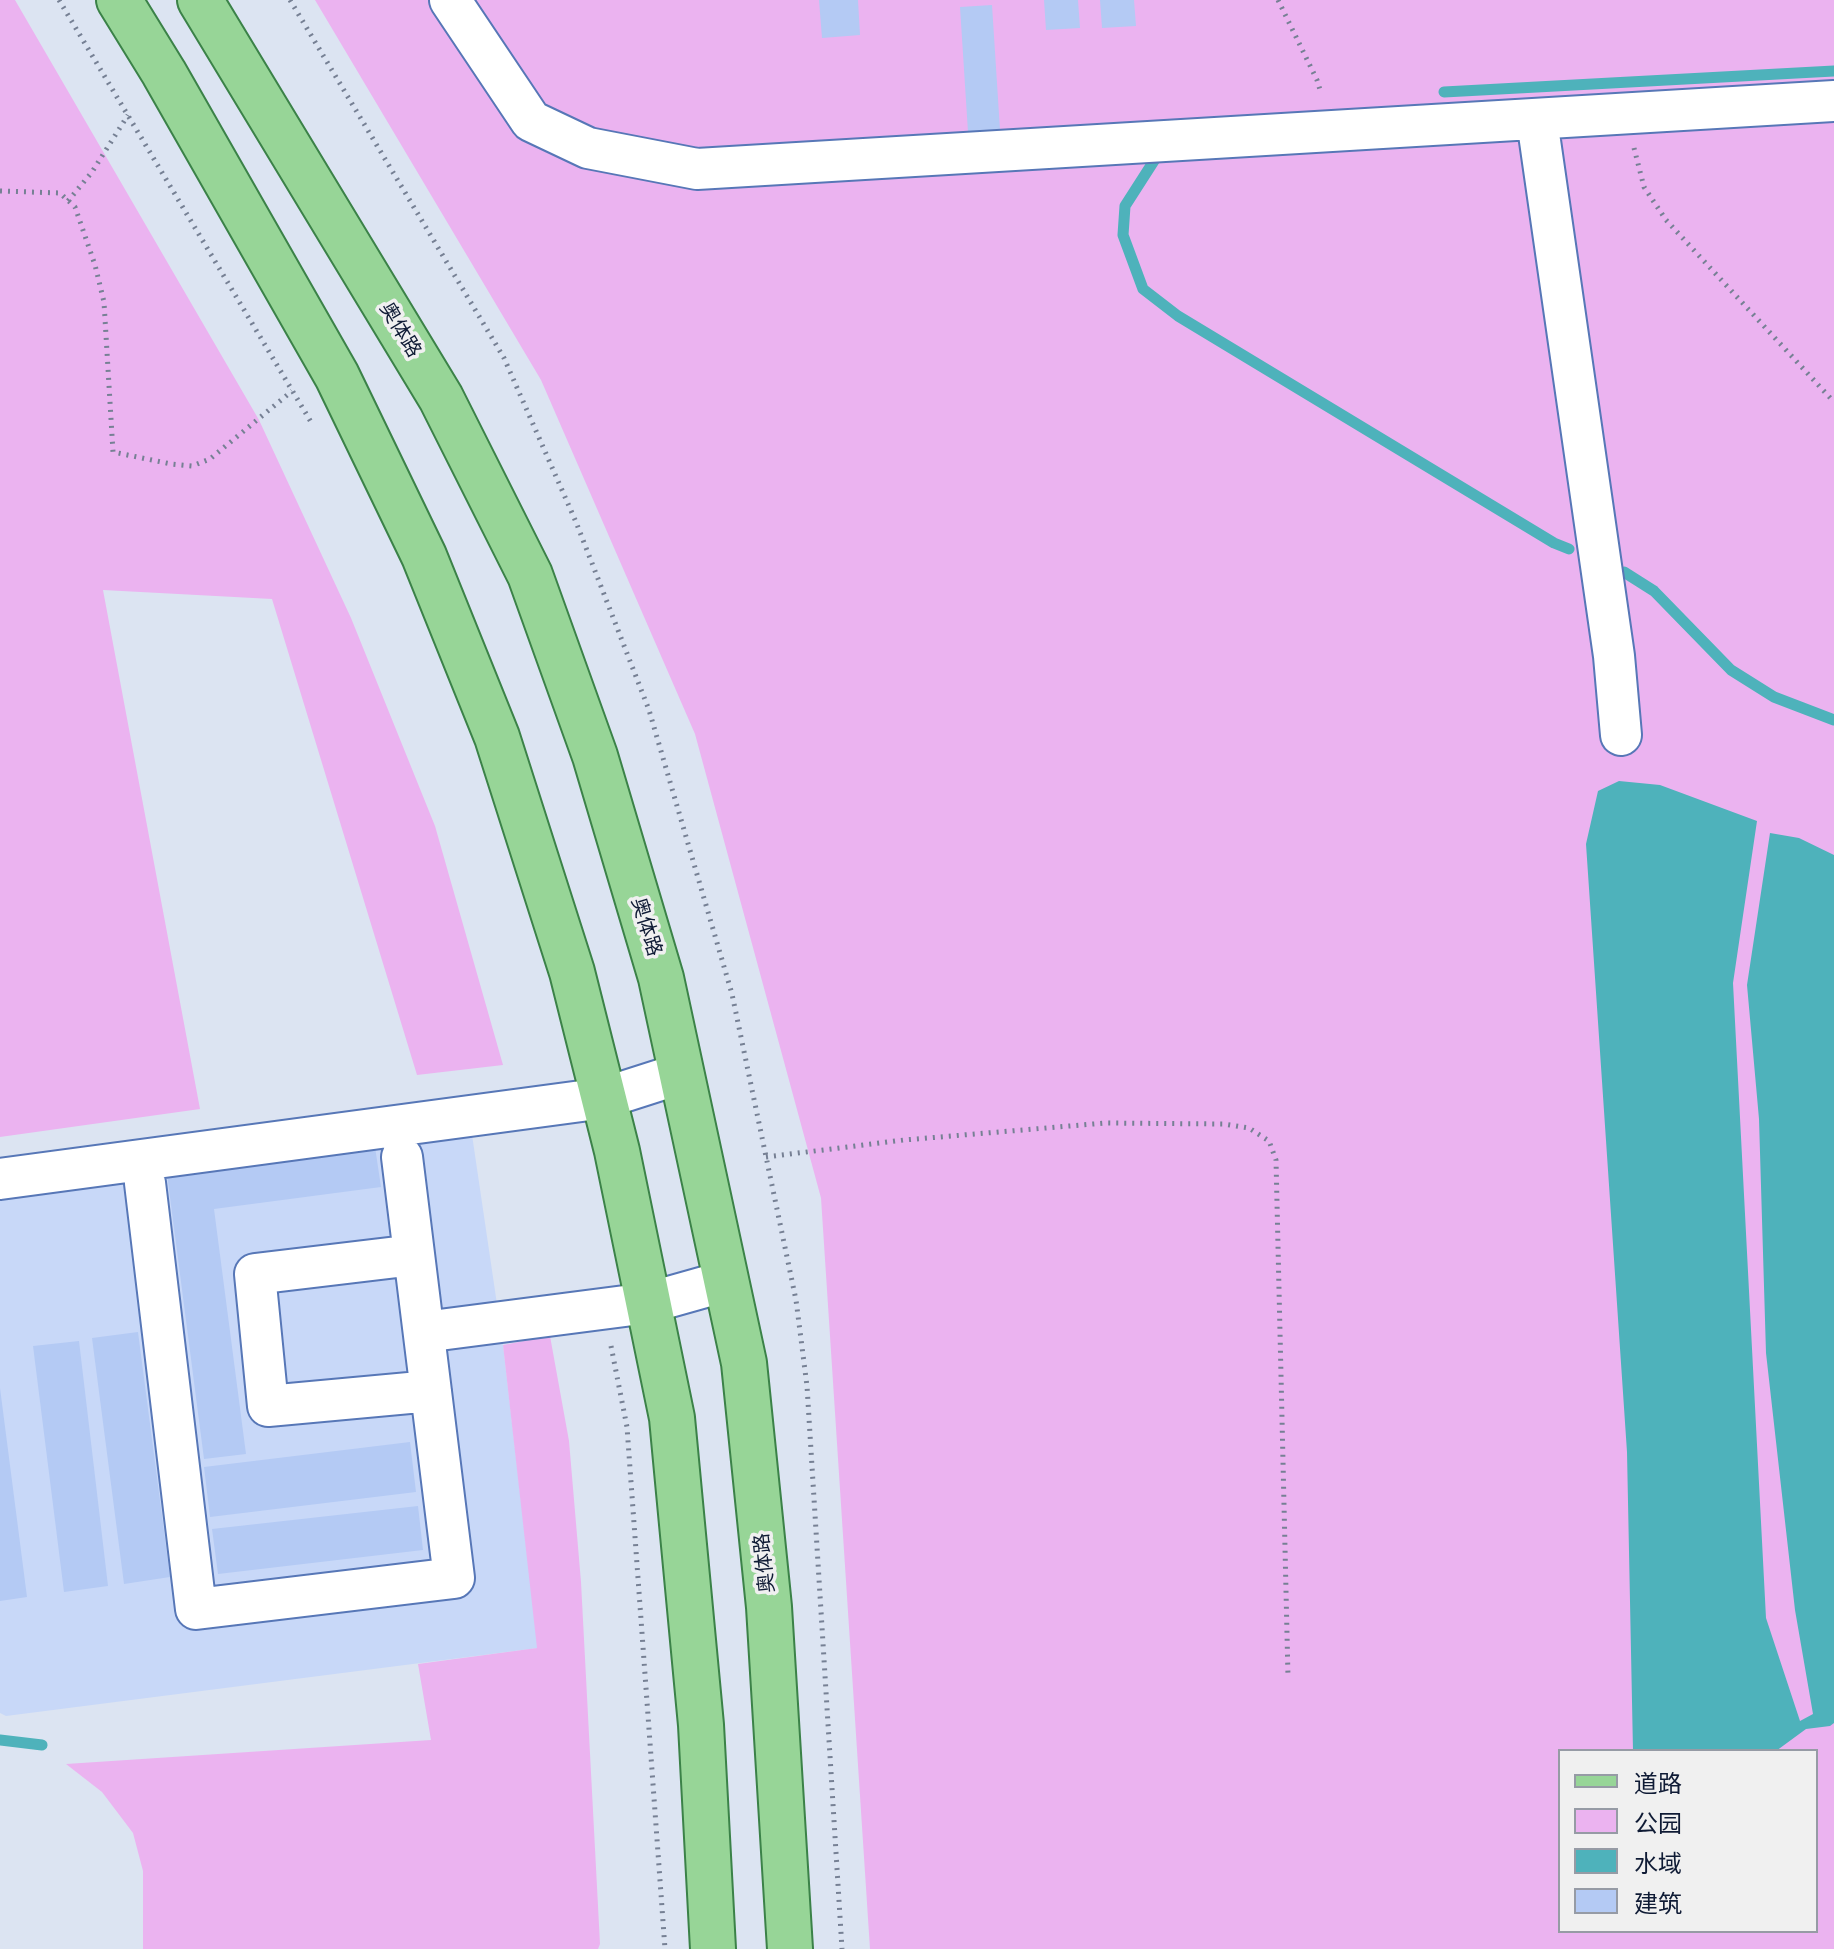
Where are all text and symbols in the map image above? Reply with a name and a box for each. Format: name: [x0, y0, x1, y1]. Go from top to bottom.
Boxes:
street label: 奥体路: [374, 298, 426, 362]
street label: 奥体路: [626, 895, 666, 959]
street label: 奥体路: [750, 1532, 780, 1594]
legend: [1558, 1749, 1818, 1933]
text: 道路: [1634, 1767, 1682, 1799]
text: 公园: [1634, 1807, 1682, 1839]
text: 水域: [1634, 1847, 1682, 1879]
text: 建筑: [1634, 1887, 1682, 1919]

